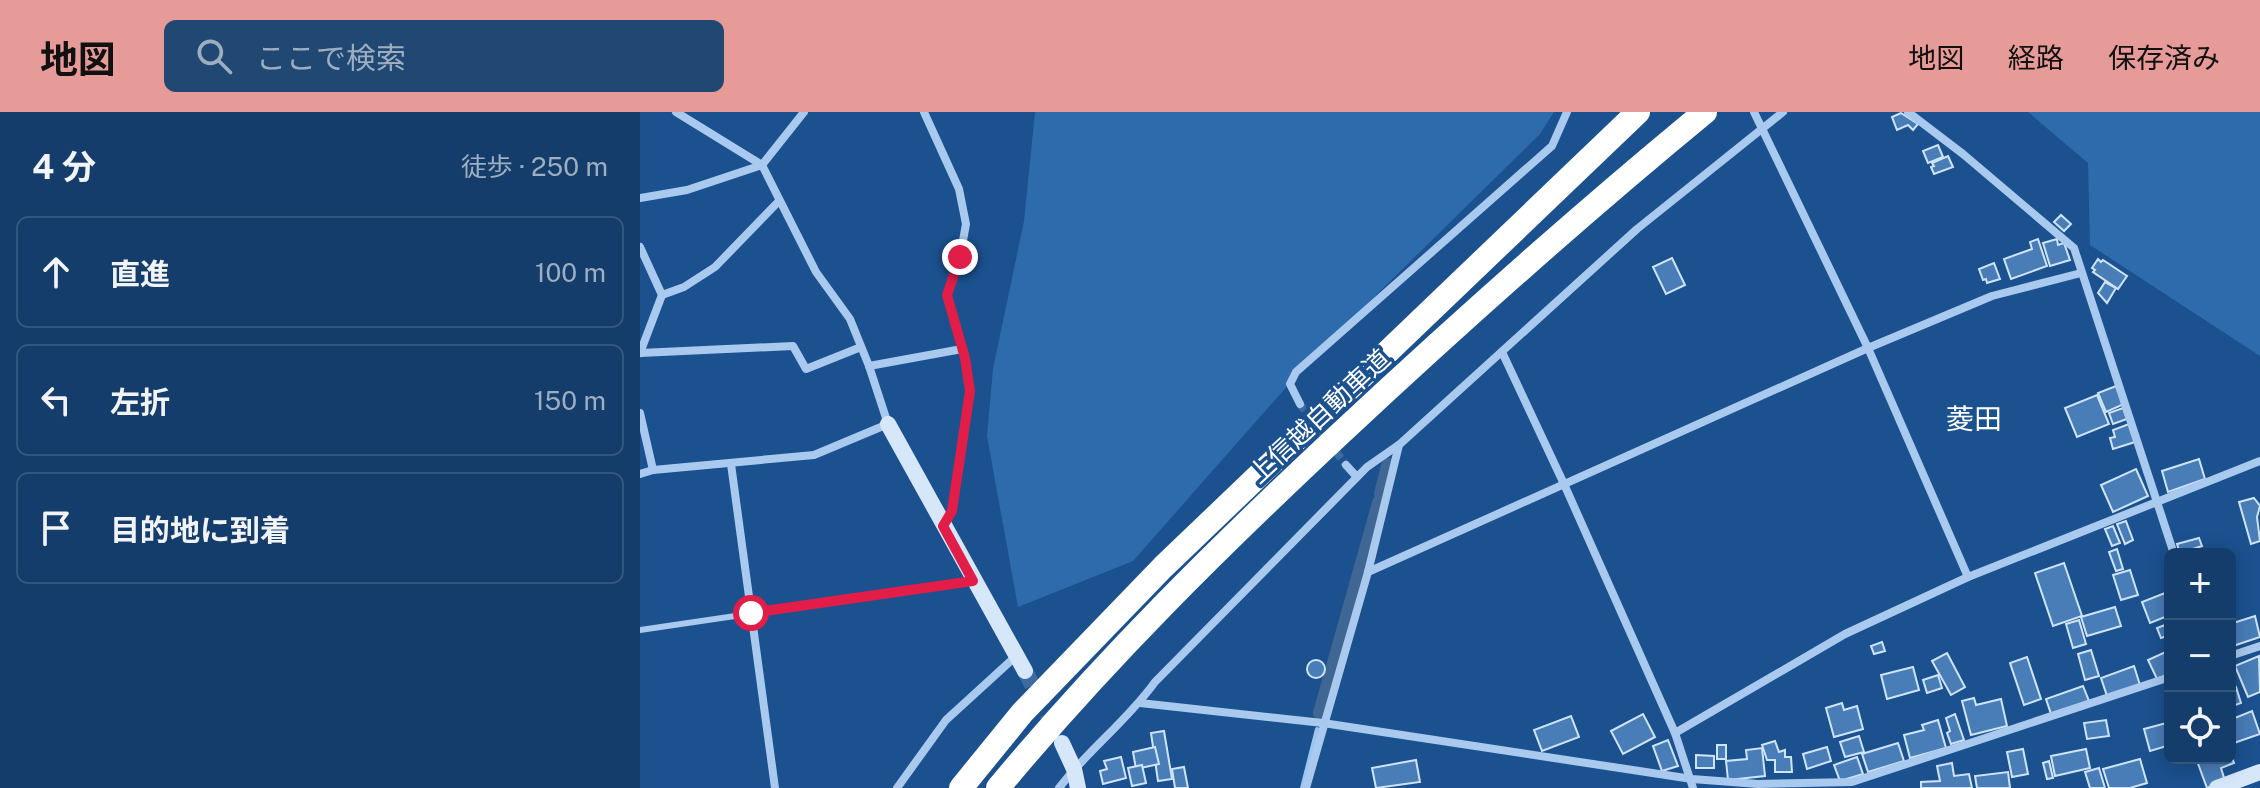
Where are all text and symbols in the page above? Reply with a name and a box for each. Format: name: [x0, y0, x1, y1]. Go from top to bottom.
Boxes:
search box: [164, 20, 724, 92]
icon: search: [192, 34, 236, 78]
text: 地図: [40, 37, 116, 82]
text: ここで検索: [256, 40, 406, 76]
text: 地図: [1908, 41, 1964, 74]
text: 経路: [2008, 41, 2064, 74]
text: 保存済み: [2108, 41, 2220, 74]
text: 4 分: [32, 147, 96, 187]
text: 徒歩 · 250 m: [461, 151, 608, 182]
route end: [942, 239, 978, 275]
icon: ahead: [34, 250, 78, 294]
text: 直進: [110, 256, 170, 292]
text: 100 m: [535, 257, 606, 288]
street label: 上信越自動車道: [1242, 343, 1396, 489]
icon: left: [34, 378, 78, 422]
text: 左折: [110, 384, 170, 420]
text: 150 m: [534, 385, 606, 416]
district label: 菱田: [1946, 402, 2002, 435]
icon: arrive: [34, 506, 78, 550]
text: 目的地に到着: [110, 512, 290, 548]
map controls: [2164, 548, 2236, 764]
button: +: [2164, 548, 2236, 620]
route start: [733, 595, 769, 631]
button: −: [2164, 620, 2236, 692]
button: locate: [2164, 692, 2236, 764]

